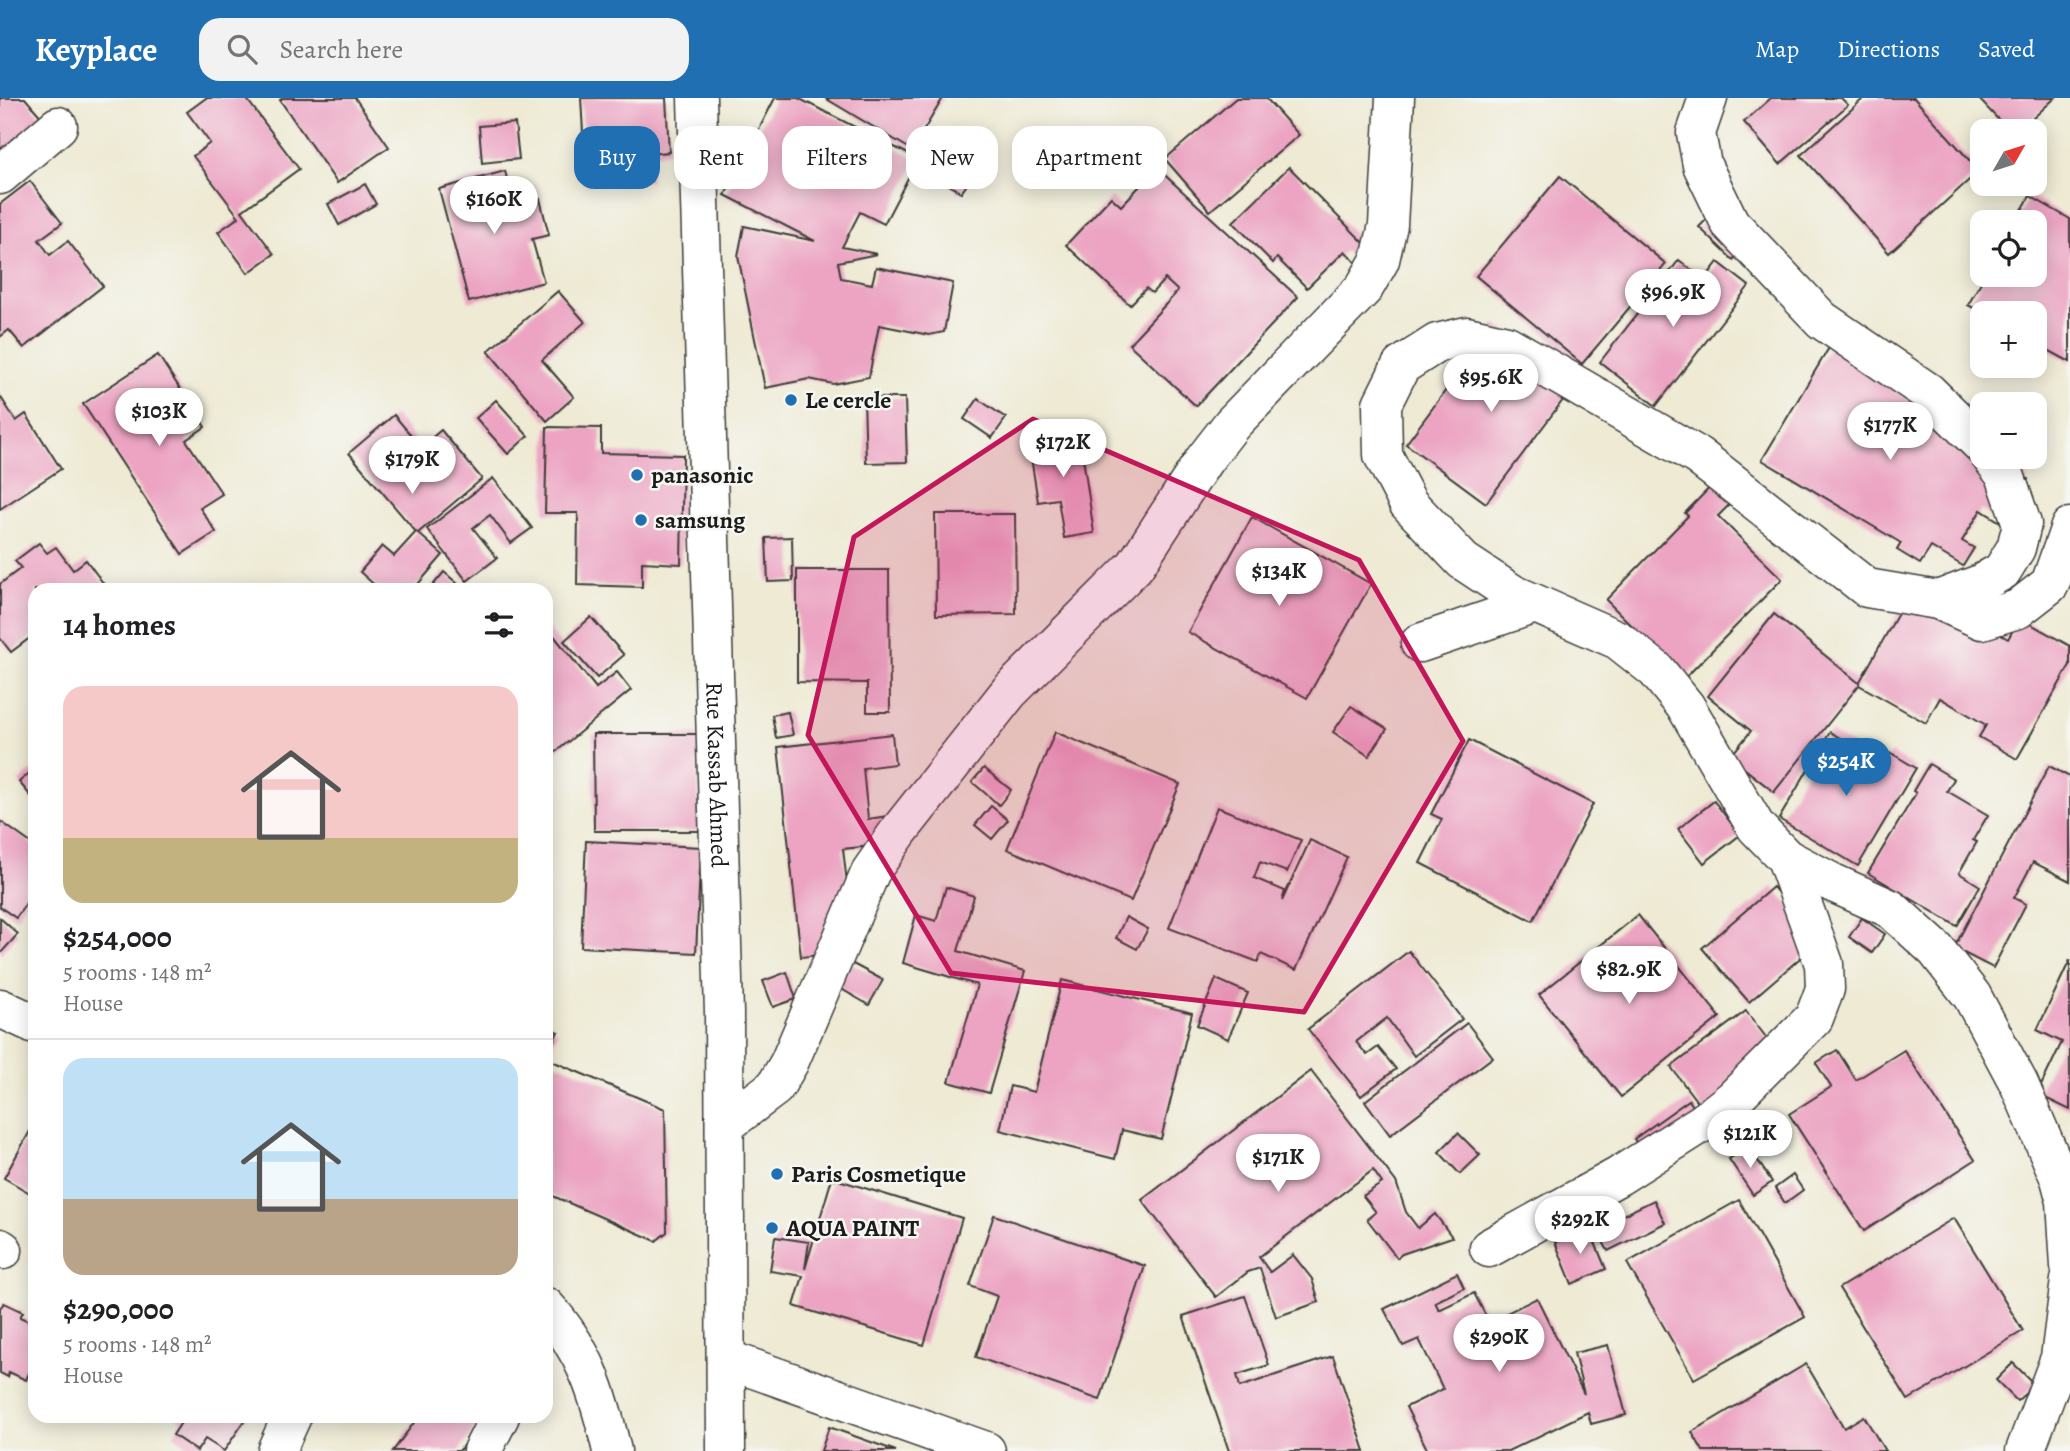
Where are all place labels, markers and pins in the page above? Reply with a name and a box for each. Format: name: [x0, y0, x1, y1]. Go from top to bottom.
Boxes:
pin: $160K: [445, 176, 543, 236]
pin: $96.9K: [1616, 270, 1730, 329]
pin: $95.6K: [1434, 354, 1548, 414]
place label: Le cercle: [805, 384, 891, 416]
pin: $103K: [110, 388, 208, 448]
marker: Le cercle: [783, 392, 799, 408]
pin: $177K: [1841, 402, 1939, 462]
pin: $172K: [1014, 420, 1112, 479]
pin: $179K: [363, 436, 461, 496]
place label: panasonic: [651, 459, 754, 491]
marker: panasonic: [629, 467, 645, 483]
place label: samsung: [655, 504, 746, 536]
marker: samsung: [633, 512, 649, 528]
pin: $134K: [1230, 548, 1328, 608]
pin: $254K: [1797, 738, 1895, 798]
pin: $82.9K: [1572, 946, 1686, 1006]
pin: $121K: [1701, 1110, 1799, 1170]
pin: $171K: [1229, 1134, 1327, 1194]
place label: Paris Cosmetique: [791, 1158, 966, 1190]
marker: Paris Cosmetique: [769, 1166, 785, 1182]
pin: $292K: [1531, 1196, 1629, 1256]
place label: AQUA PAINT: [785, 1212, 919, 1244]
marker: AQUA PAINT: [764, 1220, 780, 1236]
pin: $290K: [1450, 1314, 1548, 1374]

